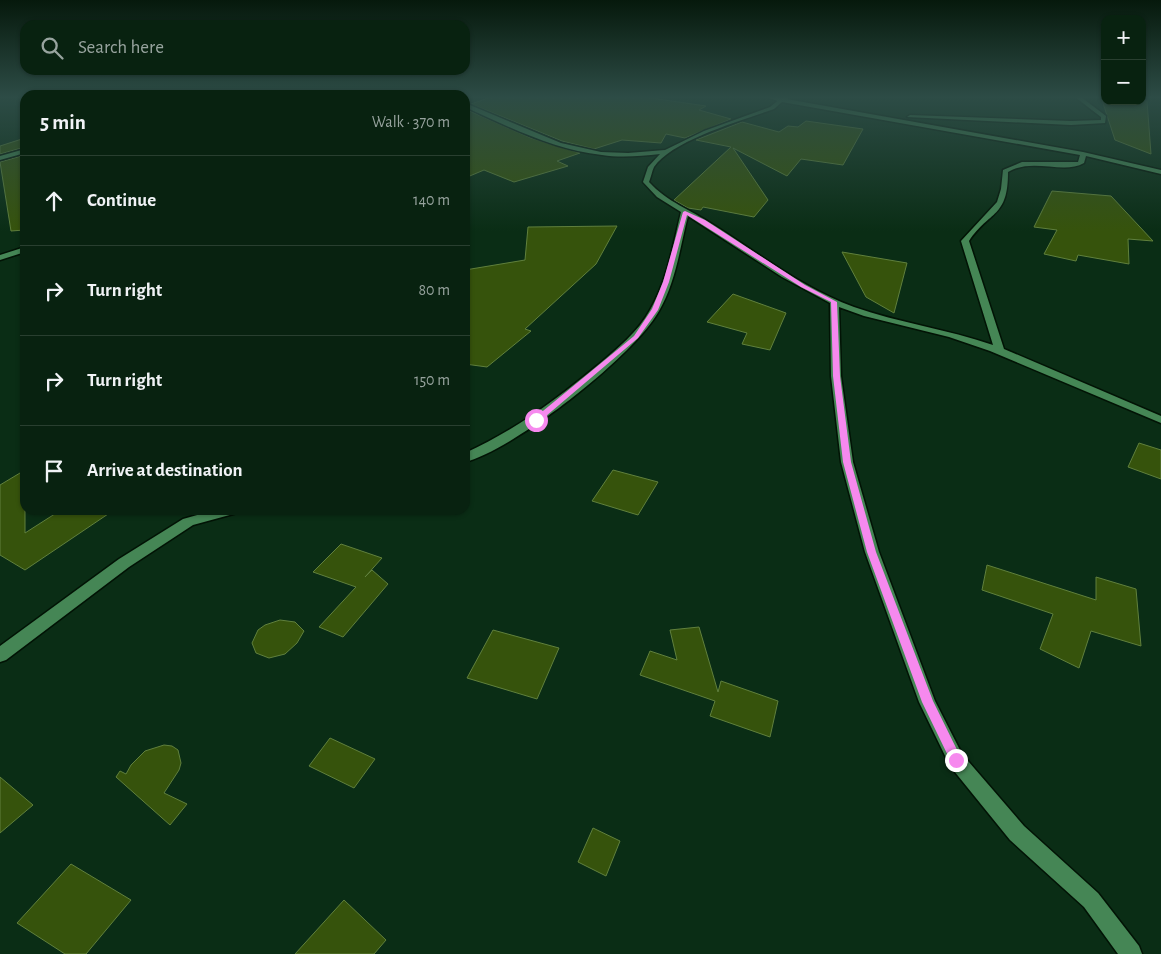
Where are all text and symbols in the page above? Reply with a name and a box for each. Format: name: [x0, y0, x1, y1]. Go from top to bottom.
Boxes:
map controls: [1101, 15, 1146, 105]
button: +: [1101, 15, 1146, 60]
search box: [20, 20, 470, 75]
icon: search: [38, 34, 66, 62]
text: Search here: [78, 38, 164, 57]
button: −: [1101, 60, 1146, 105]
text: 5 min: [40, 112, 86, 133]
text: Walk · 370 m: [372, 114, 450, 130]
icon: ahead: [40, 187, 68, 215]
text: Continue: [87, 191, 156, 210]
text: 140 m: [413, 192, 450, 208]
icon: right: [40, 277, 68, 305]
text: Turn right: [87, 281, 162, 300]
text: 80 m: [419, 282, 450, 298]
icon: right: [40, 367, 68, 395]
text: Turn right: [87, 371, 162, 390]
text: 150 m: [414, 372, 450, 388]
route start: [525, 409, 548, 432]
icon: arrive: [40, 457, 68, 485]
text: Arrive at destination: [87, 461, 243, 480]
route end: [945, 749, 968, 772]

